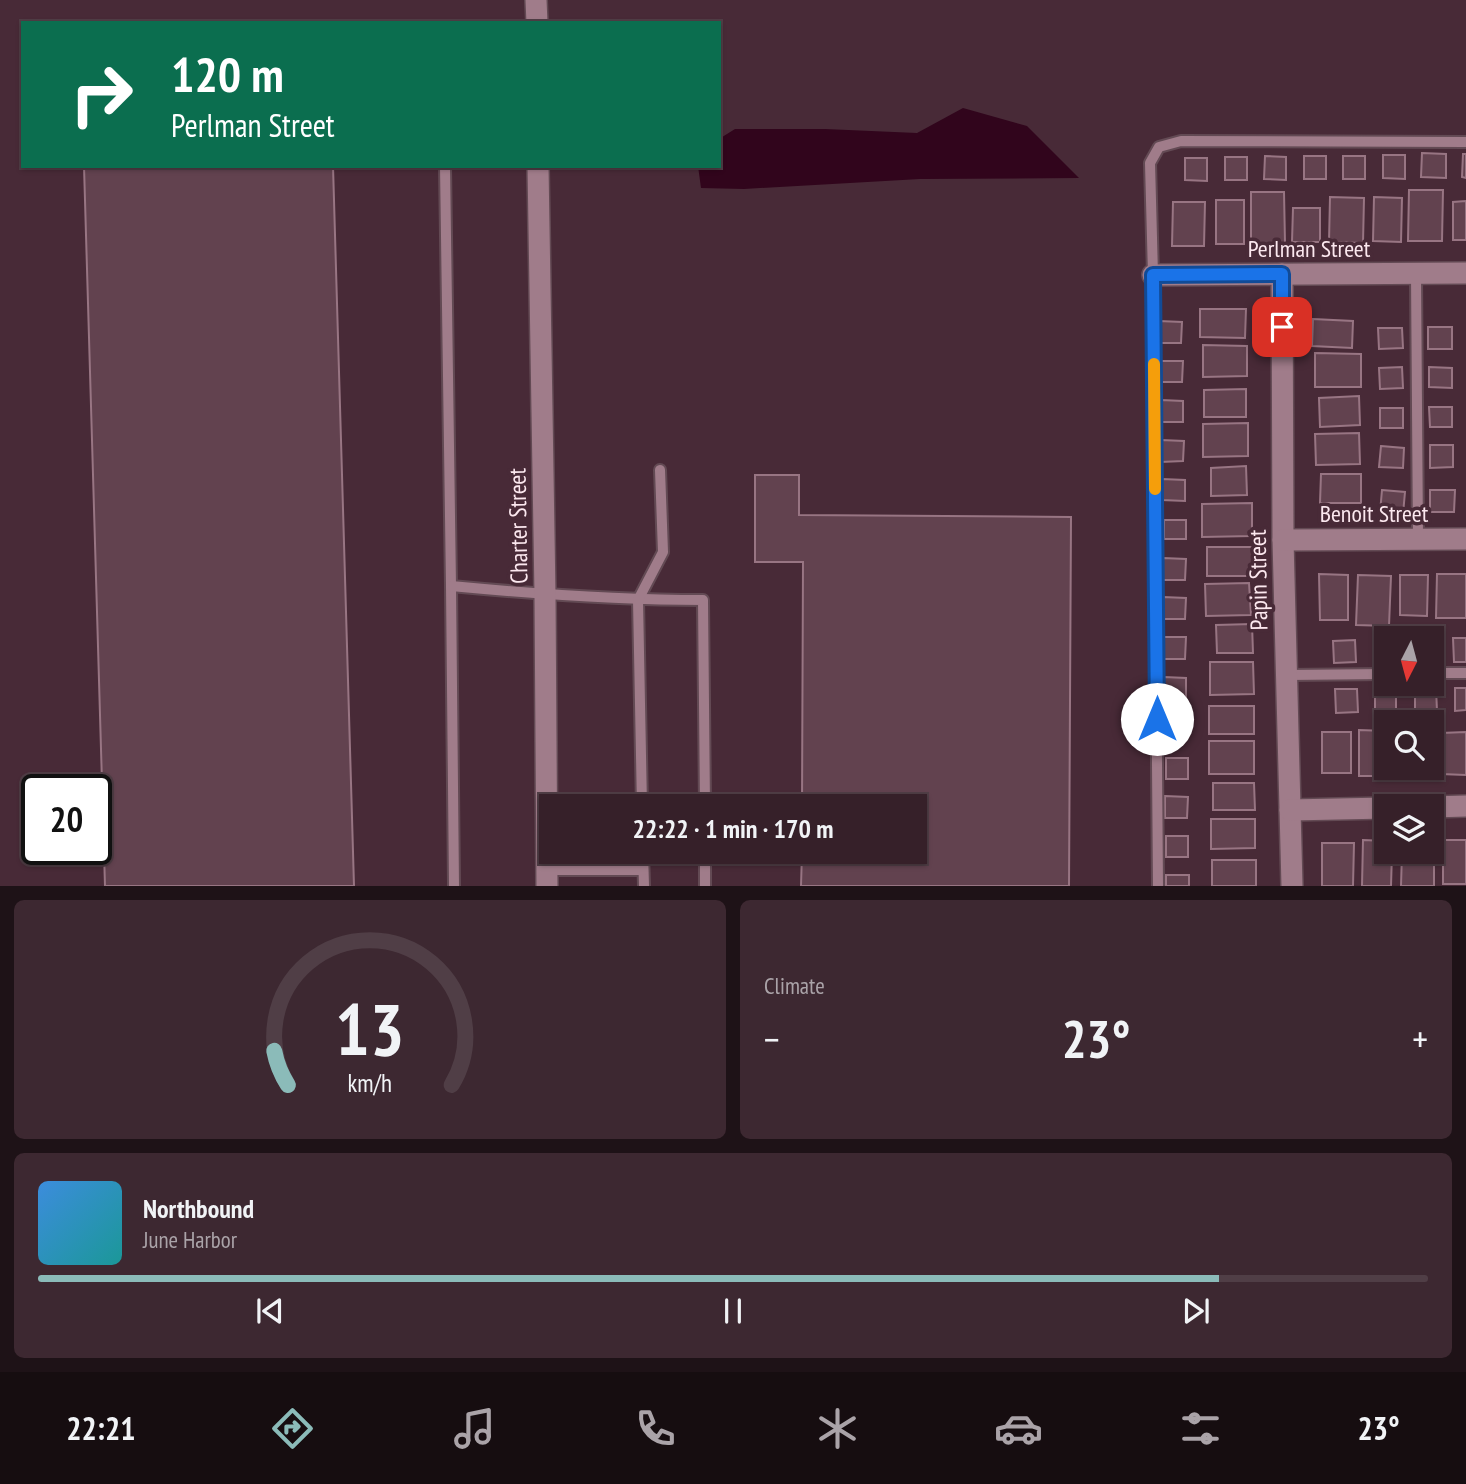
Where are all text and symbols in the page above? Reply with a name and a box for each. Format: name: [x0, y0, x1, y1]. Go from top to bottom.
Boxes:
text: 120 m: [171, 42, 284, 106]
icon: right: [56, 49, 147, 140]
text: Perlman Street: [171, 104, 335, 146]
street label: Perlman Street: [1248, 233, 1371, 264]
pin: [1252, 297, 1312, 357]
icon: arrive: [1263, 308, 1301, 346]
street label: Charter Street: [501, 467, 535, 584]
street label: Benoit Street: [1320, 498, 1429, 529]
street label: Papin Street: [1242, 529, 1274, 631]
north arrow: [1374, 626, 1444, 696]
map controls: [1374, 626, 1444, 864]
position arrow: [1120, 682, 1194, 756]
button: search: [1374, 710, 1444, 780]
speed limit sign: 20: [21, 774, 112, 865]
button: layers: [1374, 794, 1444, 864]
text: 22:22 · 1 min · 170 m: [633, 812, 833, 845]
text: Climate: [764, 971, 825, 1000]
text: 13: [335, 982, 405, 1076]
text: 23°: [1062, 1005, 1130, 1072]
text: −: [764, 1014, 780, 1063]
text: +: [1412, 1014, 1428, 1063]
text: km/h: [348, 1067, 392, 1099]
text: Northbound: [143, 1192, 254, 1225]
text: June Harbor: [143, 1225, 237, 1254]
icon: previous: [251, 1292, 289, 1330]
icon: pause: [714, 1292, 752, 1330]
icon: next: [1177, 1292, 1215, 1330]
icon: directions: [268, 1404, 317, 1453]
icon: music: [450, 1404, 499, 1453]
icon: phone: [631, 1404, 680, 1453]
icon: climate: [813, 1404, 862, 1453]
icon: car: [994, 1404, 1043, 1453]
icon: filters: [1176, 1404, 1225, 1453]
text: 22:21: [66, 1407, 136, 1449]
text: 23°: [1357, 1407, 1400, 1449]

